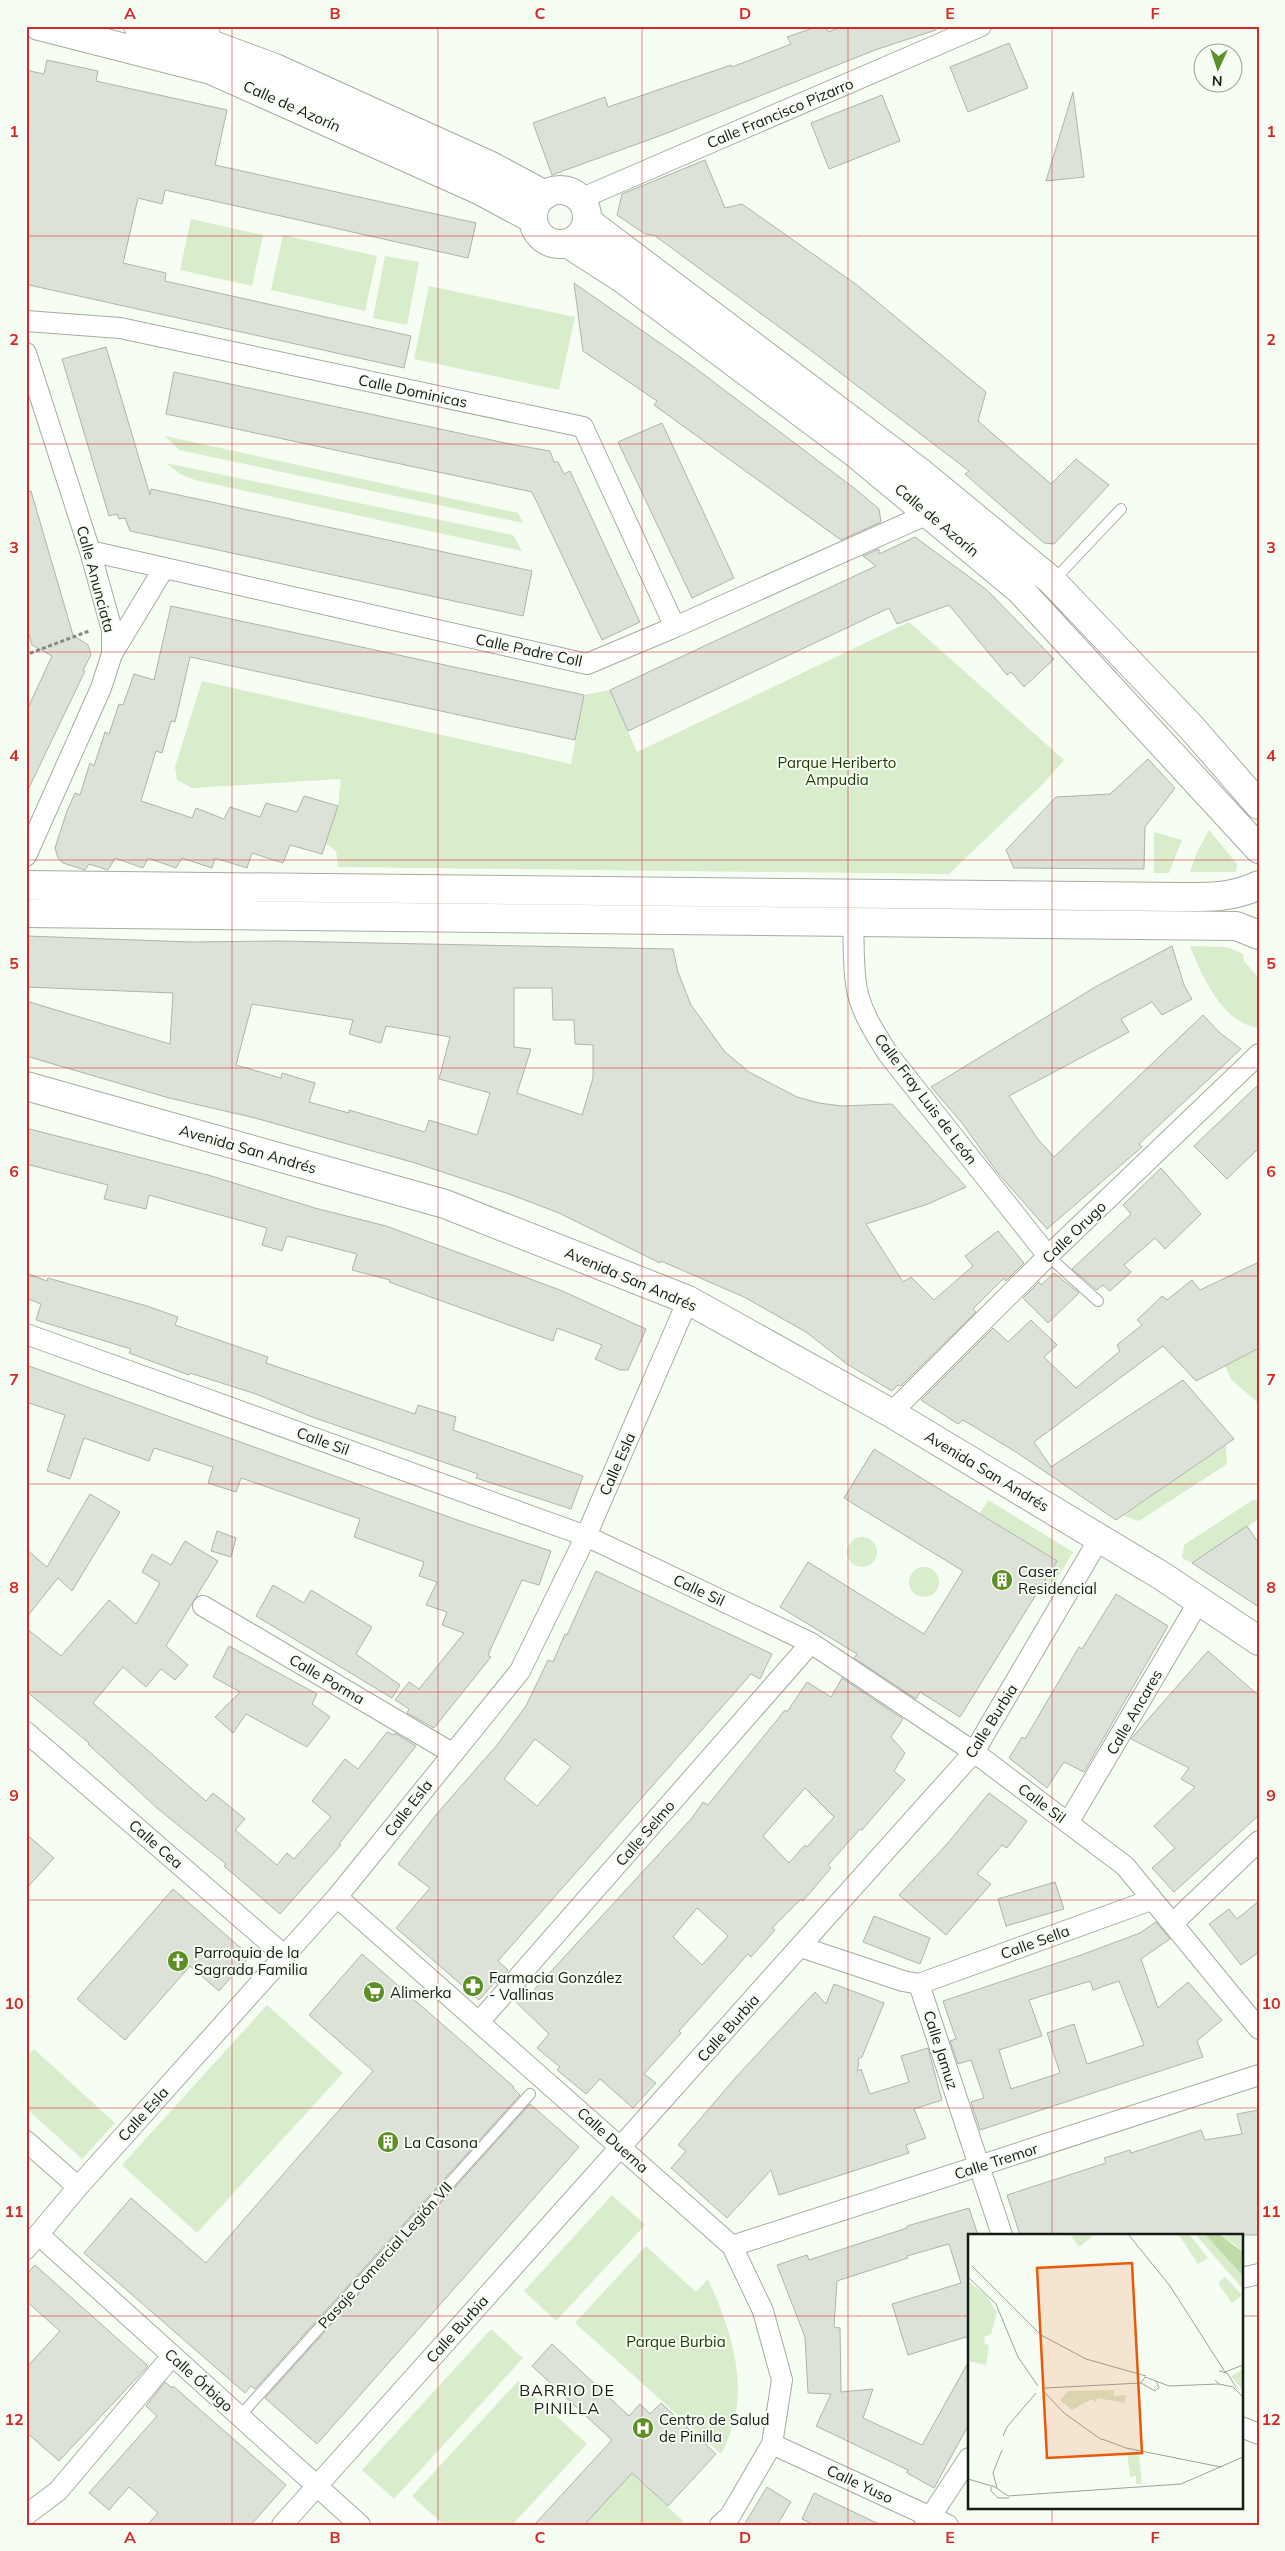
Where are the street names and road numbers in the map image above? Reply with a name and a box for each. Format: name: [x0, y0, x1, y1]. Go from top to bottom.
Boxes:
street label: Calle Francisco Pizarro: [704, 74, 856, 152]
street label: Calle de Azorín: [240, 76, 344, 136]
street label: Calle Dominicas: [357, 370, 469, 412]
street label: Calle de Azorín: [891, 479, 983, 561]
street label: Calle Anunciata: [73, 524, 119, 634]
street label: Calle Padre Coll: [474, 629, 584, 671]
street label: Calle Fray Luis de León: [871, 1030, 981, 1168]
street label: Avenida San Andrés: [177, 1120, 319, 1178]
street label: Calle Orugo: [1038, 1197, 1110, 1267]
street label: Avenida San Andrés: [562, 1243, 700, 1315]
street label: Calle Sil: [294, 1423, 352, 1459]
street label: Avenida San Andrés: [921, 1426, 1053, 1516]
street label: Calle Esla: [595, 1430, 639, 1498]
street label: Calle Sil: [670, 1570, 728, 1610]
street label: Calle Porma: [286, 1650, 368, 1708]
street label: Calle Ancares: [1102, 1666, 1166, 1758]
street label: Calle Burbia: [961, 1680, 1021, 1762]
street label: Calle Esla: [380, 1776, 436, 1840]
street label: Calle Sil: [1014, 1779, 1070, 1827]
street label: Calle Selmo: [611, 1796, 679, 1870]
street label: Calle Cea: [125, 1815, 187, 1873]
street label: Calle Sella: [998, 1921, 1072, 1963]
street label: Calle Burbia: [693, 1990, 763, 2066]
street label: Calle Jamuz: [919, 2008, 963, 2092]
street label: Calle Esla: [114, 2083, 172, 2145]
street label: Calle Duerna: [573, 2103, 653, 2177]
street label: Calle Tremor: [952, 2138, 1041, 2183]
street label: Pasaje Comercial Legión VII: [314, 2178, 456, 2332]
street label: Calle Burbia: [422, 2291, 492, 2367]
street label: Calle Órbigo: [161, 2344, 237, 2416]
street label: Calle Yuso: [824, 2460, 896, 2508]

